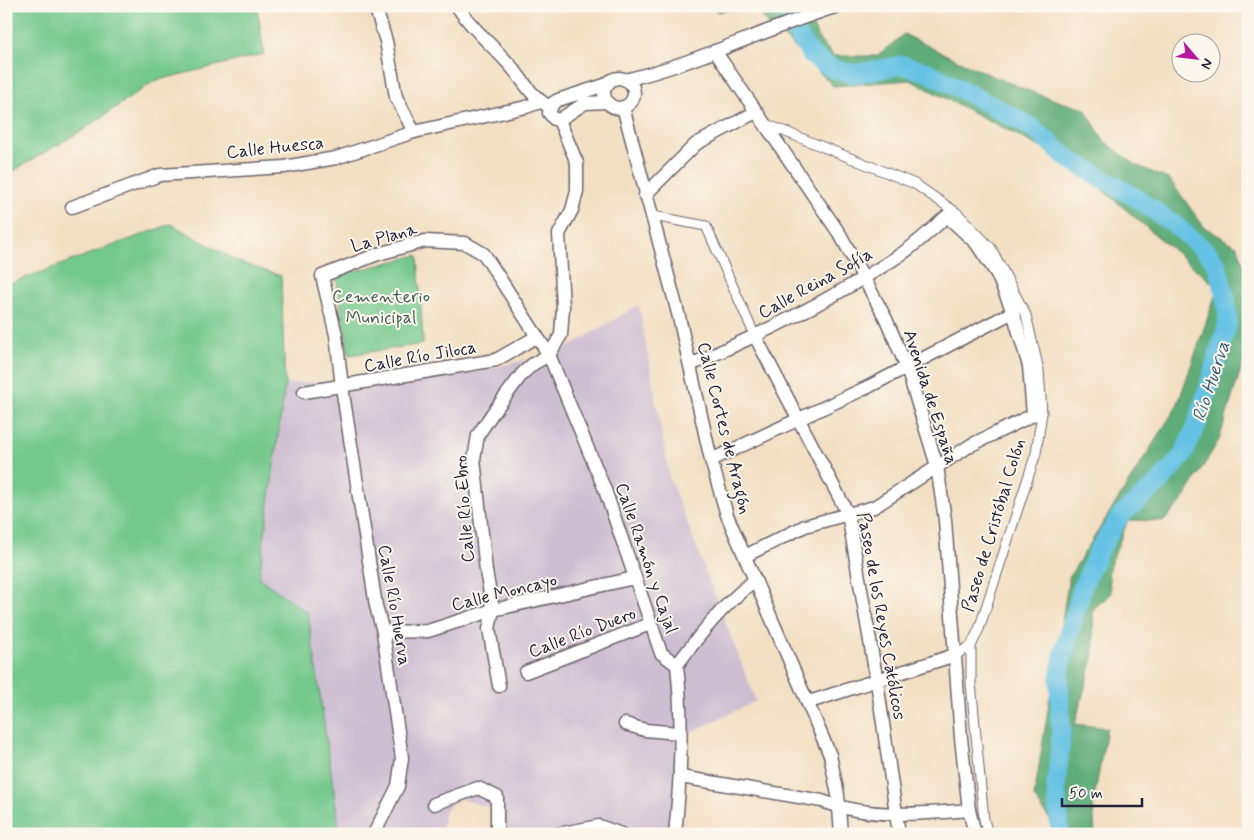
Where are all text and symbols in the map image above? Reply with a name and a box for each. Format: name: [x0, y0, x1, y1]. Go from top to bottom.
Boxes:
north arrow: [1172, 32, 1222, 82]
text: N: [1196, 55, 1217, 72]
street label: Calle Huesca: [225, 131, 325, 165]
street label: La Plana: [348, 217, 420, 259]
street label: Calle Reina Sofía: [754, 243, 877, 325]
park label: Cementerio Municipal: [332, 285, 430, 330]
street label: Avenida de España: [897, 327, 963, 468]
street label: Calle Río Jiloca: [362, 335, 478, 379]
water label: Río Huerva: [1187, 338, 1236, 425]
street label: Calle Cortes de Aragón: [689, 340, 757, 517]
street label: Paseo de Cristóbal Colón: [956, 436, 1032, 615]
street label: Calle Río Ebro: [449, 454, 481, 563]
street label: Calle Ramón y Cajal: [609, 480, 683, 637]
street label: Paseo de los Reyes Católicos: [851, 510, 911, 722]
street label: Calle Río Huerva: [372, 543, 416, 667]
street label: Calle Moncayo: [449, 568, 559, 618]
street label: Calle Río Duero: [525, 601, 639, 664]
scale bar: [1062, 775, 1142, 807]
text: 50 m: [1069, 784, 1103, 804]

